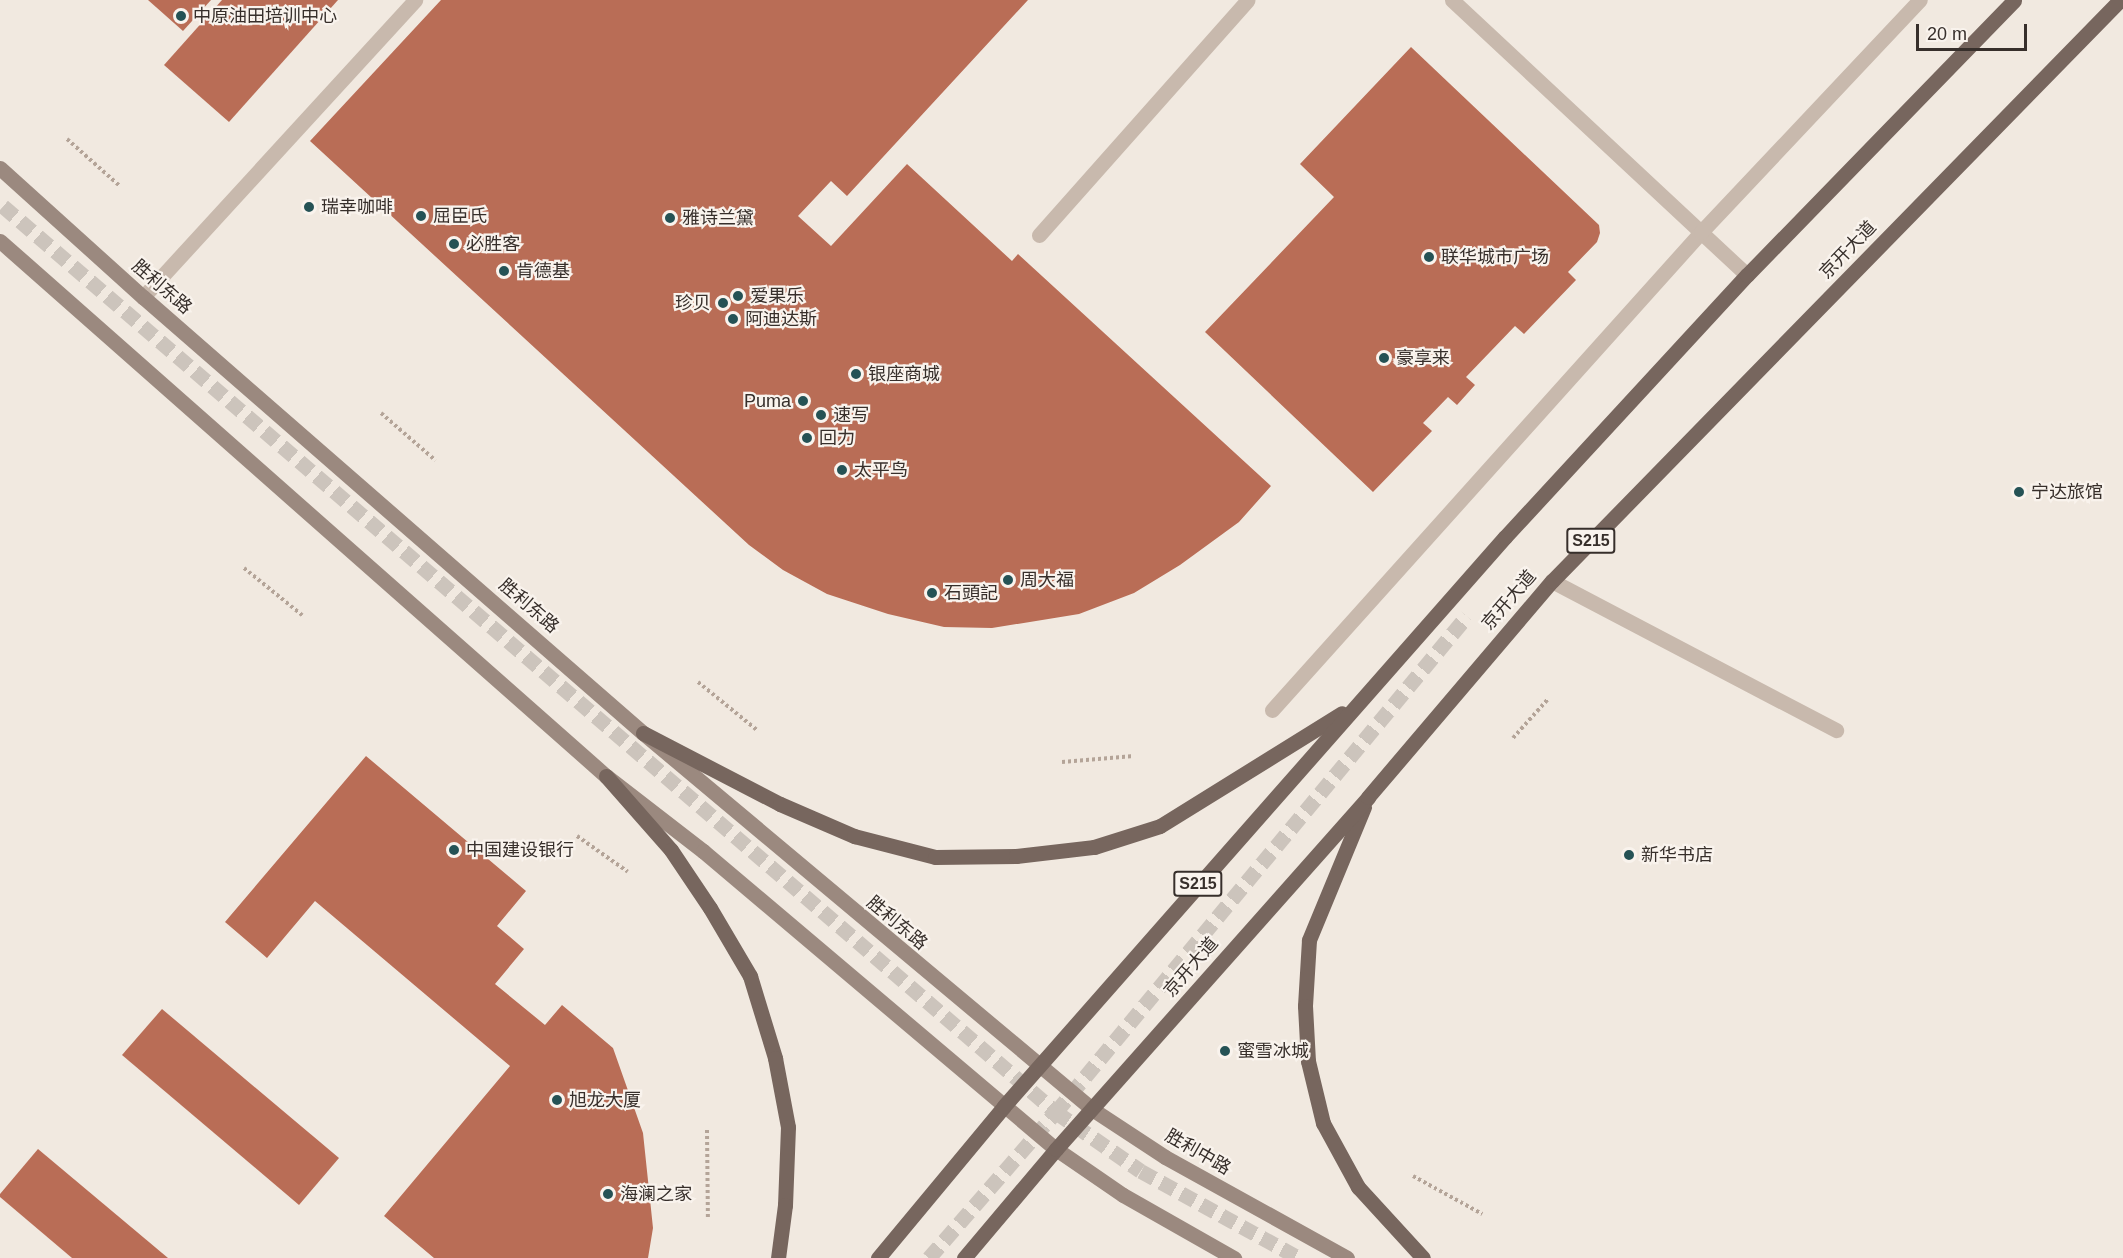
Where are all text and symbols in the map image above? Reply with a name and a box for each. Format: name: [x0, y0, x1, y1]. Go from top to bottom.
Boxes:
place label: 中原油田培训中心: [193, 5, 337, 27]
marker: 中原油田培训中心: [174, 9, 188, 23]
scale bar: [1919, 12, 2030, 50]
text: 20 m: [1927, 24, 1967, 44]
place label: 瑞幸咖啡: [321, 196, 393, 218]
marker: 瑞幸咖啡: [302, 200, 316, 214]
place label: 屈臣氏: [433, 205, 487, 227]
place label: 雅诗兰黛: [682, 207, 754, 229]
marker: 屈臣氏: [414, 209, 428, 223]
marker: 雅诗兰黛: [663, 211, 677, 225]
street label: 京开大道: [1815, 217, 1881, 283]
place label: 必胜客: [466, 233, 520, 255]
marker: 必胜客: [447, 237, 461, 251]
place label: 联华城市广场: [1441, 246, 1549, 268]
marker: 联华城市广场: [1422, 250, 1436, 264]
street label: 胜利东路: [128, 255, 196, 319]
place label: 肯德基: [516, 260, 570, 282]
marker: 肯德基: [497, 264, 511, 278]
place label: 爱果乐: [750, 285, 804, 307]
marker: 爱果乐: [731, 289, 745, 303]
place label: 珍贝: [675, 292, 711, 314]
marker: 珍贝: [716, 296, 730, 310]
place label: 阿迪达斯: [745, 308, 817, 330]
marker: 阿迪达斯: [726, 312, 740, 326]
place label: 豪享来: [1396, 347, 1450, 369]
marker: 豪享来: [1377, 351, 1391, 365]
place label: 银座商城: [868, 363, 940, 385]
marker: 银座商城: [849, 367, 863, 381]
place label: Puma: [744, 390, 791, 412]
marker: Puma: [796, 394, 810, 408]
place label: 速写: [833, 404, 869, 426]
marker: 速写: [814, 408, 828, 422]
place label: 回力: [819, 427, 855, 449]
marker: 回力: [800, 431, 814, 445]
place label: 太平鸟: [854, 459, 908, 481]
marker: 太平鸟: [835, 463, 849, 477]
place label: 宁达旅馆: [2031, 481, 2103, 503]
marker: 宁达旅馆: [2012, 485, 2026, 499]
road number: S215: [1566, 528, 1616, 554]
street label: 京开大道: [1477, 566, 1541, 634]
place label: 周大福: [1020, 569, 1074, 591]
marker: 周大福: [1001, 573, 1015, 587]
street label: 胜利东路: [495, 574, 563, 638]
place label: 石頭記: [944, 582, 998, 604]
marker: 石頭記: [925, 586, 939, 600]
place label: 中国建设银行: [466, 839, 574, 861]
marker: 中国建设银行: [447, 843, 461, 857]
place label: 新华书店: [1641, 844, 1713, 866]
marker: 新华书店: [1622, 848, 1636, 862]
road number: S215: [1172, 871, 1224, 897]
street label: 胜利东路: [862, 892, 932, 954]
street label: 京开大道: [1159, 933, 1223, 1001]
place label: 蜜雪冰城: [1237, 1040, 1309, 1062]
marker: 蜜雪冰城: [1218, 1044, 1232, 1058]
place label: 旭龙大厦: [569, 1089, 641, 1111]
marker: 旭龙大厦: [550, 1093, 564, 1107]
street label: 胜利中路: [1161, 1125, 1235, 1179]
place label: 海澜之家: [620, 1183, 692, 1205]
marker: 海澜之家: [601, 1187, 615, 1201]

